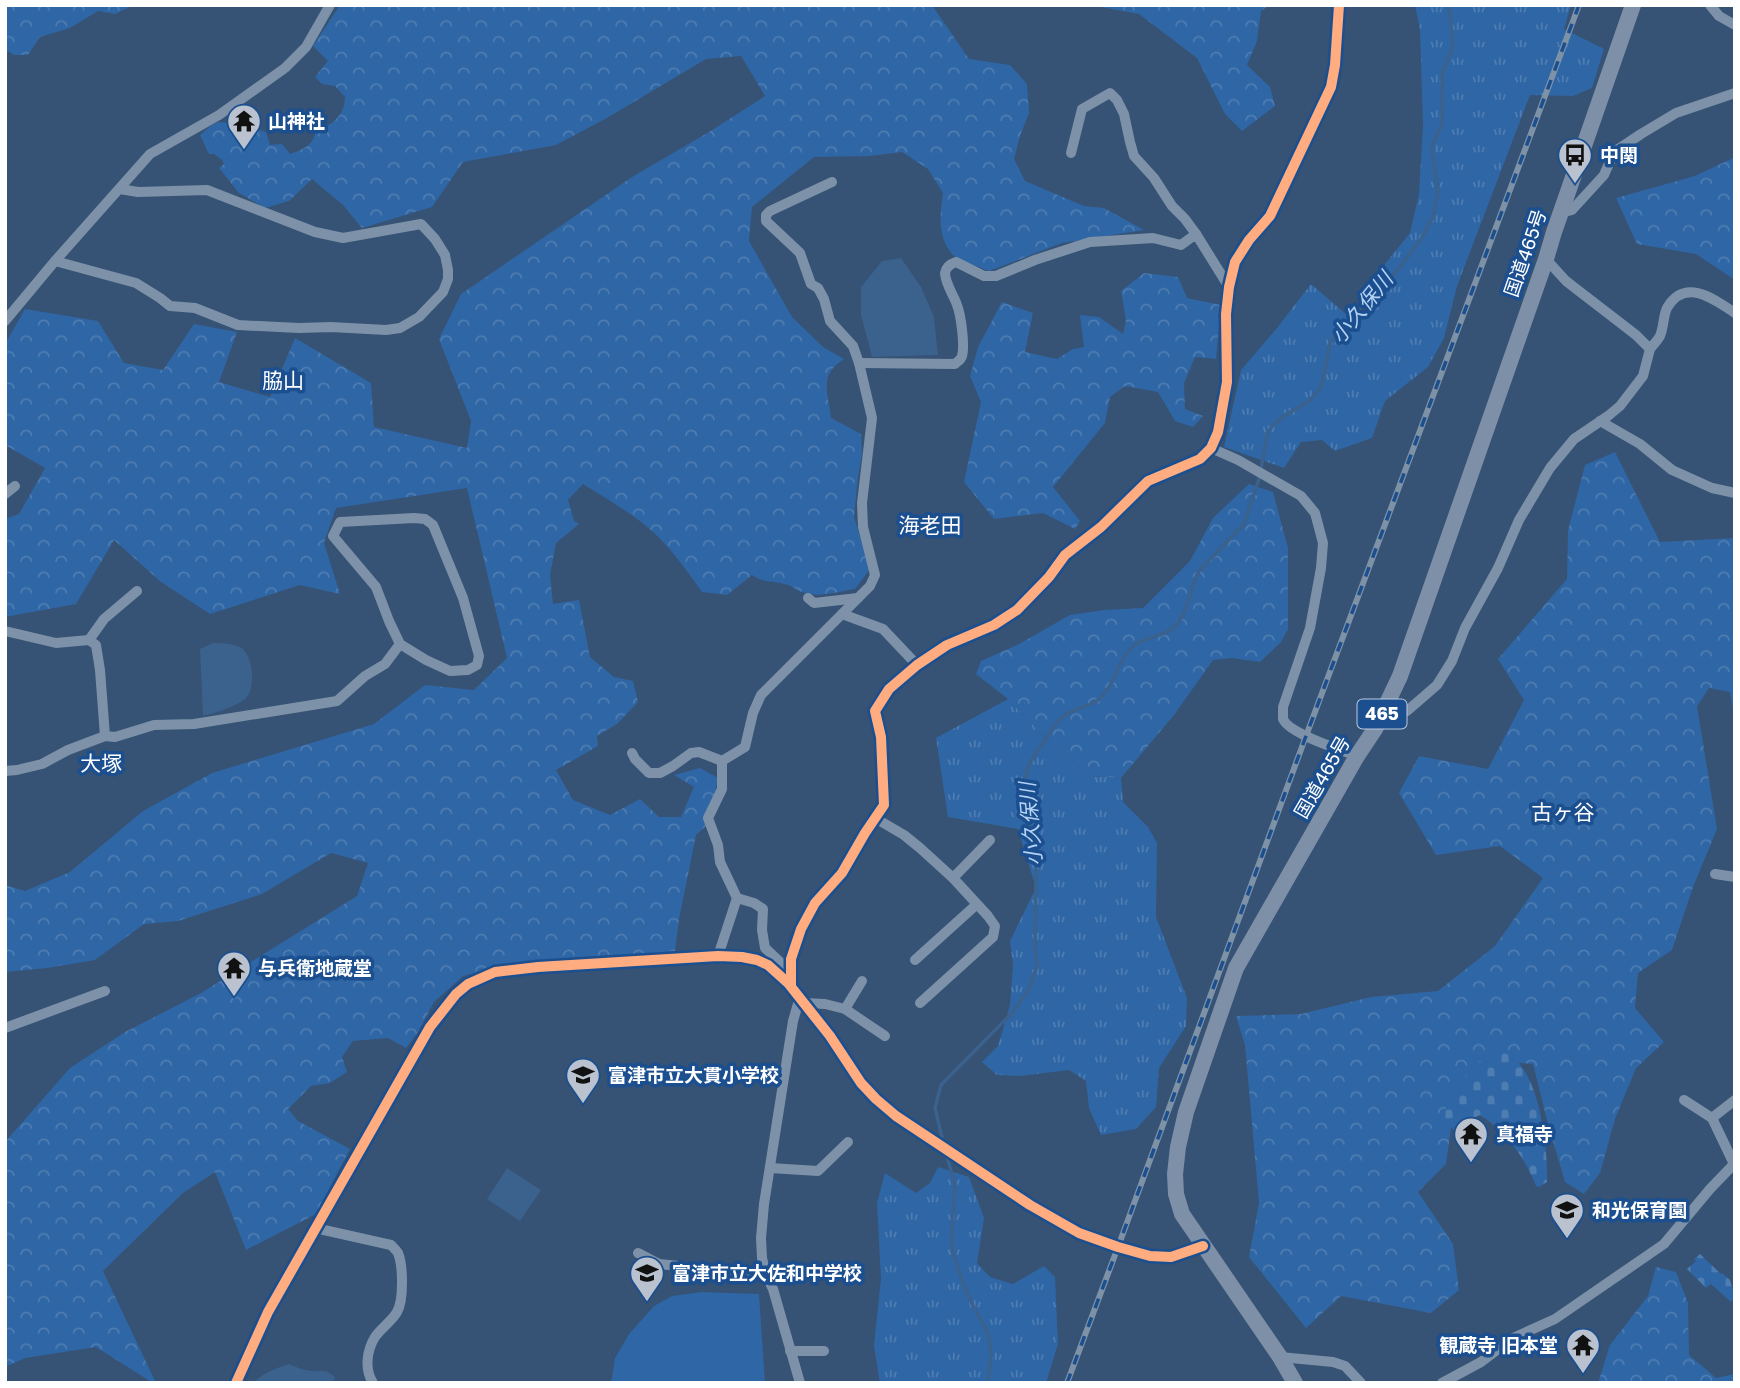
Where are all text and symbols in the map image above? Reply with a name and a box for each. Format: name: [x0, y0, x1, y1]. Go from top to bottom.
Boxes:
temple icon: 山神社: [225, 102, 263, 151]
place label: 山神社: [268, 109, 325, 132]
bus stop icon: 中関: [1556, 136, 1594, 185]
place label: 中関: [1600, 143, 1638, 166]
street label: 国道465号: [1499, 206, 1550, 300]
water label: 小久保川: [1325, 265, 1399, 348]
district label: 脇山: [262, 367, 304, 393]
district label: 海老田: [899, 512, 962, 538]
road number: 465: [1358, 700, 1406, 728]
street label: 国道465号: [1289, 732, 1354, 822]
district label: 大塚: [80, 750, 122, 776]
water label: 小久保川: [1013, 779, 1047, 867]
district label: 古ヶ谷: [1532, 799, 1595, 825]
temple icon: 与兵衛地蔵堂: [215, 949, 253, 998]
place label: 与兵衛地蔵堂: [258, 956, 372, 979]
school or university icon: 富津市立大貫小学校: [564, 1056, 602, 1105]
place label: 富津市立大貫小学校: [608, 1063, 779, 1086]
temple icon: 真福寺: [1452, 1115, 1490, 1164]
place label: 真福寺: [1496, 1122, 1553, 1145]
school or university icon: 和光保育園: [1548, 1191, 1586, 1240]
place label: 和光保育園: [1592, 1198, 1687, 1221]
school or university icon: 富津市立大佐和中学校: [628, 1254, 666, 1303]
place label: 富津市立大佐和中学校: [672, 1261, 862, 1284]
temple icon: 観蔵寺 旧本堂: [1564, 1326, 1602, 1375]
place label: 観蔵寺 旧本堂: [1439, 1333, 1558, 1356]

